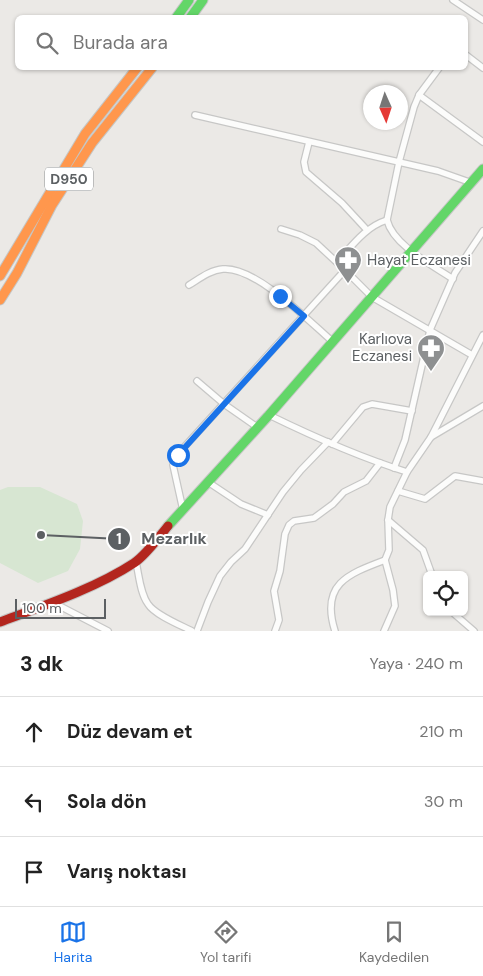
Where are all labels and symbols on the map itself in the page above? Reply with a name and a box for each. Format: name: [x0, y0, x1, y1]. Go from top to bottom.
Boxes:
north arrow: [363, 85, 408, 130]
road number: D950: [45, 168, 93, 190]
pharmacy icon: Hayat Eczanesi: [333, 245, 363, 284]
place label: Hayat Eczanesi: [367, 250, 471, 270]
route end: [269, 285, 292, 308]
place label: Karlıova Eczanesi: [352, 329, 412, 366]
pharmacy icon: Karlıova Eczanesi: [416, 333, 446, 372]
route start: [167, 444, 190, 467]
callout: Mezarlık: [106, 523, 217, 554]
text: Mezarlık: [141, 528, 207, 549]
text: 1: [116, 529, 122, 549]
scale bar: [15, 596, 106, 619]

